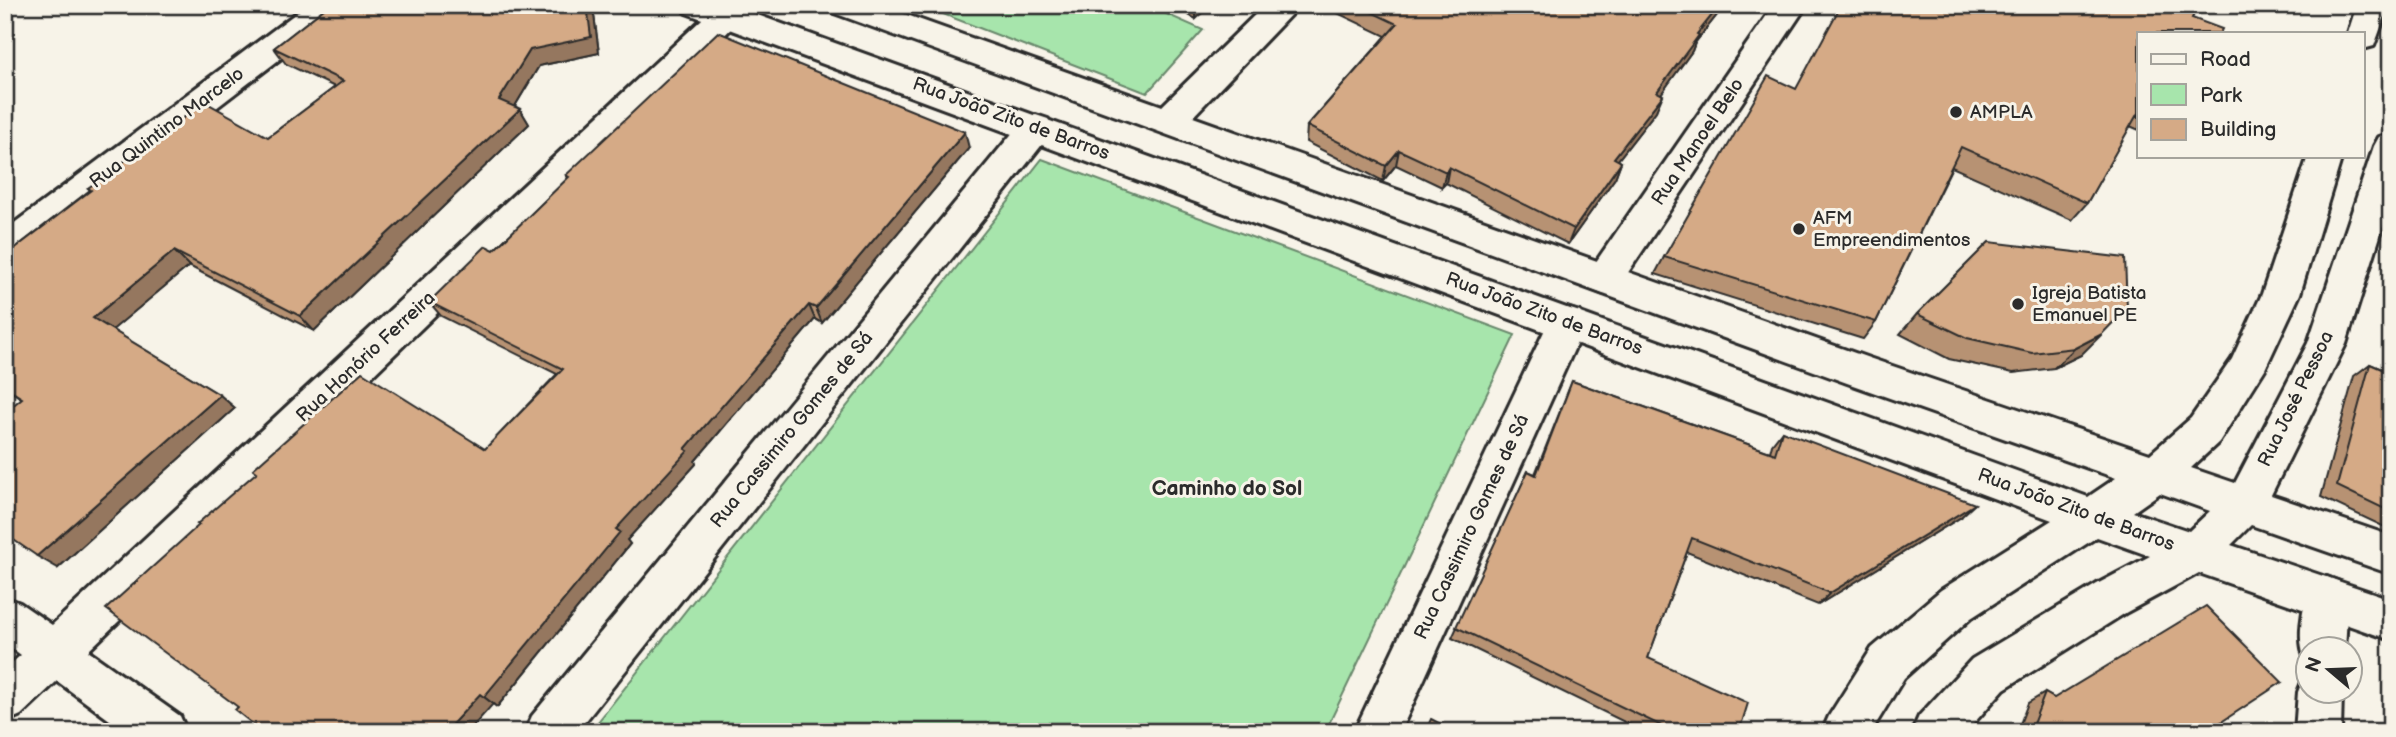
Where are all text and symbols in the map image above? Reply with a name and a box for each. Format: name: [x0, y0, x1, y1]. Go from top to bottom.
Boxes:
legend: [2137, 32, 2364, 158]
text: Road: [2200, 47, 2251, 72]
street label: Rua Quintino Marcelo: [85, 62, 249, 194]
street label: Rua João Zito de Barros: [909, 73, 1113, 165]
street label: Rua Manoel Belo: [1647, 74, 1749, 210]
text: Park: [2200, 83, 2243, 108]
place label: AMPLA: [1970, 101, 2033, 124]
marker: AMPLA: [1948, 104, 1964, 120]
text: Building: [2200, 117, 2276, 142]
place label: AFM Empreendimentos: [1813, 207, 1970, 252]
marker: AFM Empreendimentos: [1791, 221, 1807, 237]
street label: Rua João Zito de Barros: [1442, 268, 1646, 360]
place label: Igreja Batista Emanuel PE: [2032, 282, 2146, 327]
street label: Rua Honório Ferreira: [292, 287, 440, 427]
marker: Igreja Batista Emanuel PE: [2010, 296, 2026, 312]
street label: Rua Cassimiro Gomes de Sá: [706, 327, 878, 533]
street label: Rua José Pessoa: [2253, 327, 2339, 471]
street label: Rua Cassimiro Gomes de Sá: [1410, 411, 1534, 643]
street label: Rua João Zito de Barros: [1974, 464, 2178, 556]
district label: Caminho do Sol: [1152, 476, 1302, 501]
north arrow: [2294, 636, 2364, 706]
text: N: [2301, 654, 2328, 675]

